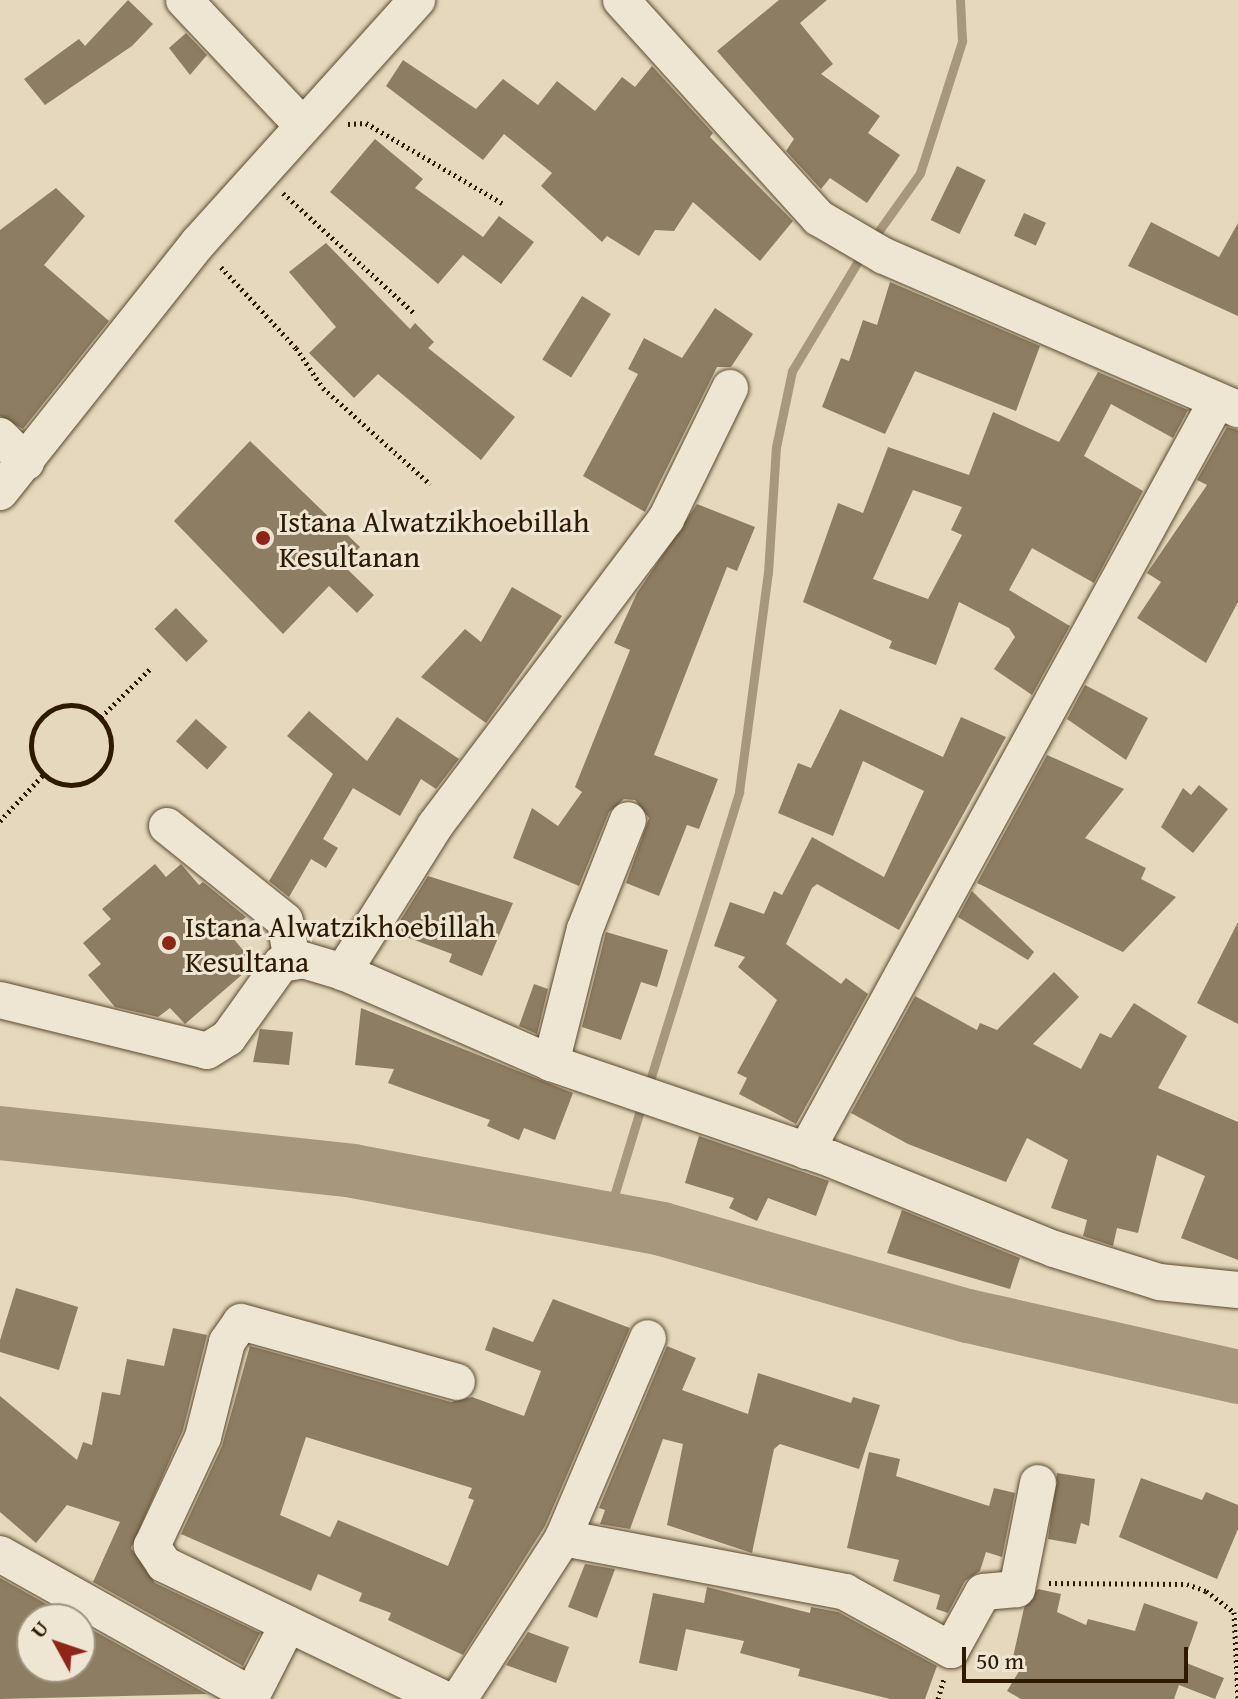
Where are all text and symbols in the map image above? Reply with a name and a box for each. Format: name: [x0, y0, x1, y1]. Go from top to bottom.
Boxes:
place label: Istana Alwatzikhoebillah Kesultanan: [279, 503, 590, 574]
marker: Istana Alwatzikhoebillah Kesultanan: [254, 529, 272, 547]
place label: Istana Alwatzikhoebillah Kesultana: [185, 908, 496, 978]
marker: Istana Alwatzikhoebillah Kesultana: [160, 934, 178, 952]
north arrow: [16, 1603, 96, 1683]
text: U: [22, 1613, 56, 1645]
scale bar: [966, 1631, 1192, 1681]
text: 50 m: [976, 1643, 1024, 1678]

